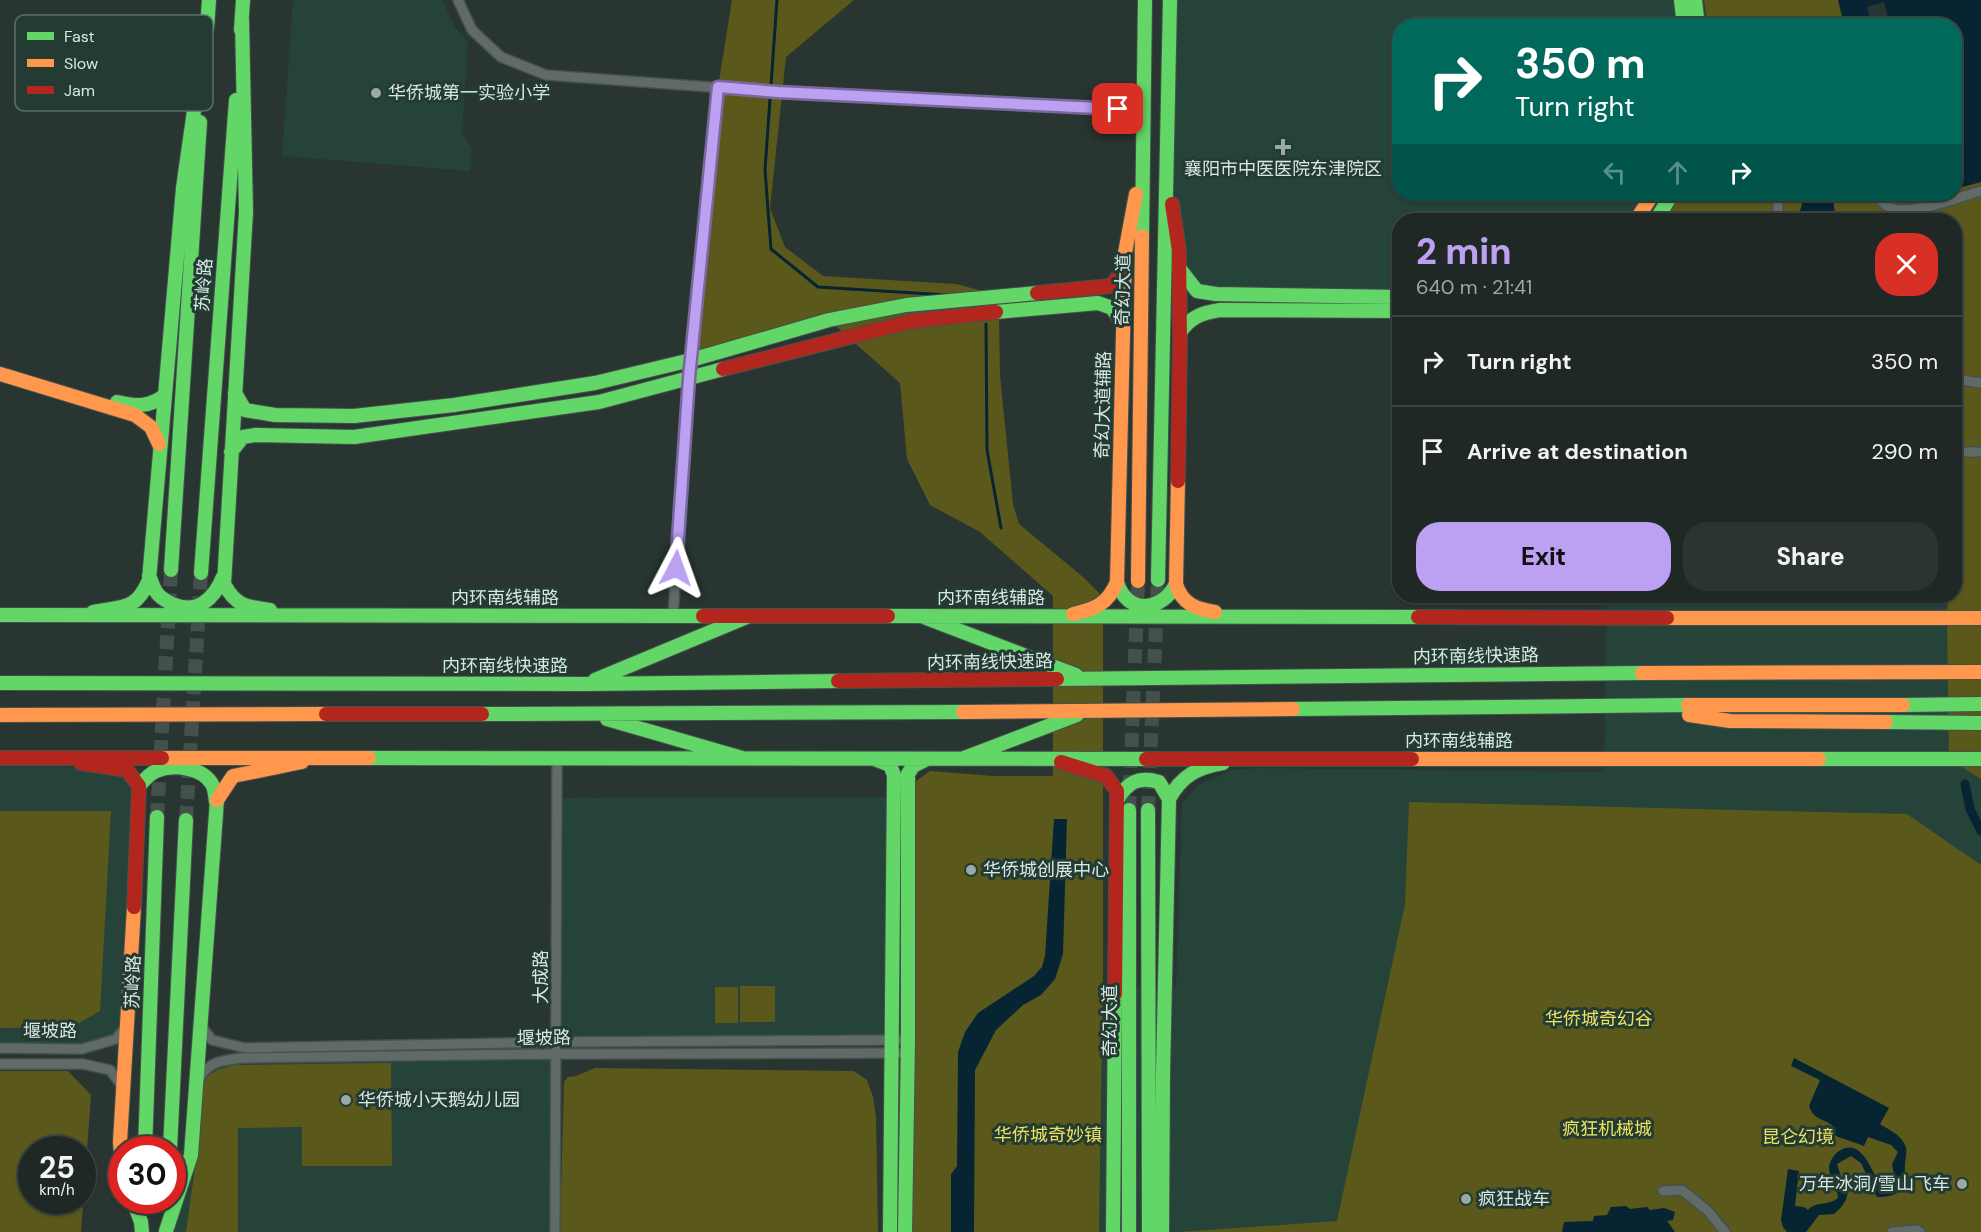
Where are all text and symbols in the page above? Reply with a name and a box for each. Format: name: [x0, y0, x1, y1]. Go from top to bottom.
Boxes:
legend: [15, 15, 213, 111]
text: Fast: [64, 26, 95, 47]
text: 350 m: [1515, 36, 1645, 91]
icon: right: [1416, 42, 1494, 120]
text: Slow: [64, 53, 98, 74]
text: Jam: [64, 80, 95, 101]
place label: 华侨城第一实验小学: [388, 81, 550, 105]
pin: [1092, 83, 1143, 134]
marker: 华侨城第一实验小学: [369, 86, 383, 100]
text: Turn right: [1515, 89, 1635, 124]
icon: arrive: [1101, 92, 1134, 125]
marker: 襄阳市中医医院东津院区: [1274, 138, 1292, 156]
icon: left: [1598, 156, 1631, 189]
icon: ahead: [1661, 156, 1694, 189]
icon: right: [1724, 156, 1757, 189]
place label: 襄阳市中医医院东津院区: [1184, 157, 1382, 181]
text: 2 min: [1416, 228, 1512, 275]
button: close: [1875, 233, 1938, 296]
street label: 奇幻大道: [1110, 254, 1136, 326]
street label: 苏岭路: [190, 257, 218, 313]
text: 640 m · 21:41: [1416, 274, 1532, 300]
icon: right: [1416, 345, 1449, 378]
text: Turn right: [1467, 347, 1572, 376]
text: 350 m: [1871, 347, 1938, 376]
street label: 奇幻大道辅路: [1090, 351, 1116, 459]
icon: arrive: [1416, 435, 1449, 468]
text: Arrive at destination: [1467, 437, 1688, 466]
text: 290 m: [1871, 437, 1938, 466]
button: Exit: [1416, 522, 1671, 591]
button: Share: [1683, 522, 1938, 591]
position arrow: [644, 536, 708, 600]
street label: 内环南线辅路: [451, 586, 559, 610]
street label: 内环南线辅路: [937, 586, 1045, 610]
street label: 内环南线快速路: [1413, 643, 1539, 669]
street label: 内环南线快速路: [927, 649, 1053, 675]
street label: 内环南线快速路: [442, 654, 568, 678]
street label: 内环南线辅路: [1405, 729, 1513, 753]
place label: 华侨城创展中心: [983, 858, 1109, 882]
marker: 华侨城创展中心: [964, 863, 978, 877]
street label: 大成路: [529, 950, 553, 1004]
street label: 苏岭路: [120, 955, 146, 1009]
street label: 奇幻大道: [1098, 985, 1122, 1057]
park label: 华侨城奇幻谷: [1545, 1007, 1653, 1031]
street label: 堰坡路: [23, 1019, 77, 1043]
street label: 堰坡路: [517, 1026, 571, 1050]
place label: 华侨城小天鹅幼儿园: [358, 1088, 520, 1112]
marker: 华侨城小天鹅幼儿园: [339, 1093, 353, 1107]
park label: 疯狂机械城: [1562, 1117, 1652, 1141]
park label: 华侨城奇妙镇: [994, 1123, 1102, 1147]
park label: 昆仑幻境: [1762, 1125, 1834, 1149]
speed limit sign: 30: [108, 1136, 186, 1214]
text: 25: [39, 1148, 75, 1187]
place label: 万年冰洞/雪山飞车: [1799, 1172, 1950, 1196]
marker: 万年冰洞/雪山飞车: [1955, 1177, 1969, 1191]
text: km/h: [39, 1180, 75, 1200]
place label: 疯狂战车: [1478, 1187, 1550, 1211]
marker: 疯狂战车: [1459, 1192, 1473, 1206]

